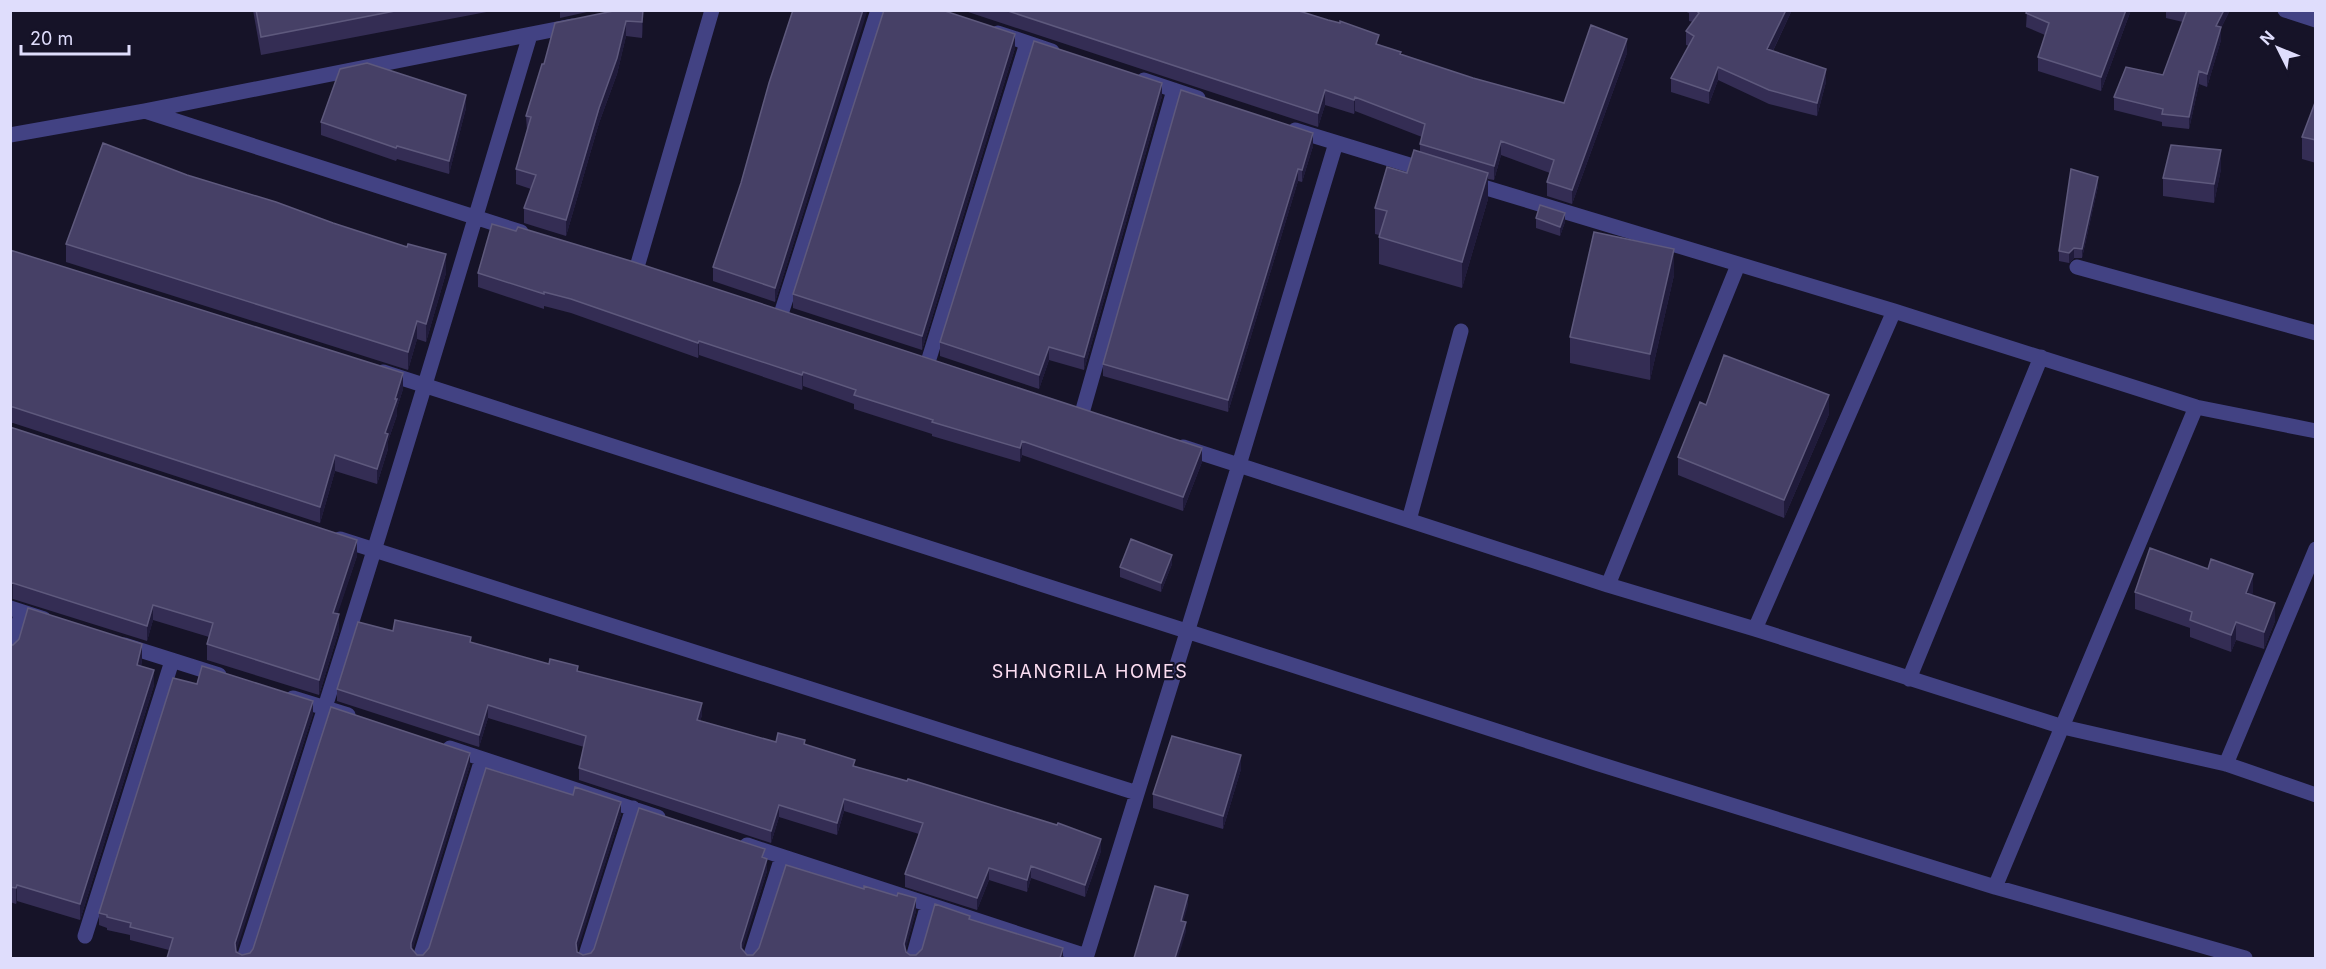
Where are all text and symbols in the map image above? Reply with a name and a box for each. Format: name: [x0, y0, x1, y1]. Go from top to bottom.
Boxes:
scale bar: [21, 18, 129, 56]
north arrow: [2248, 18, 2308, 78]
text: N: [2256, 26, 2279, 49]
text: 20 m: [30, 28, 73, 49]
district label: SHANGRILA HOMES: [992, 661, 1188, 682]

